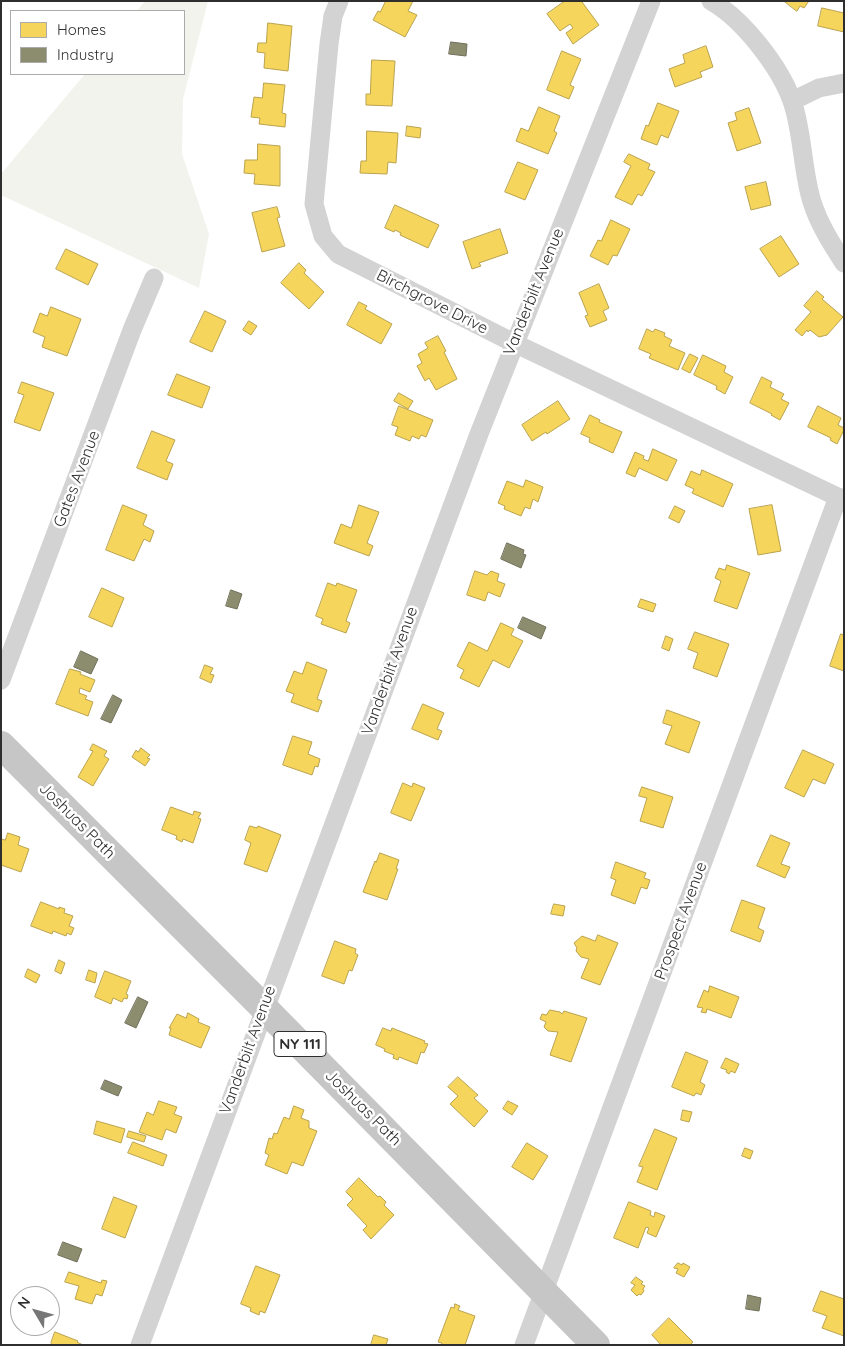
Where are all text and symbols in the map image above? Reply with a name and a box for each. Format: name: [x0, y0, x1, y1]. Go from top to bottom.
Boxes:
legend: [10, 10, 185, 75]
text: Homes: [57, 20, 106, 39]
text: Industry: [57, 45, 114, 64]
street label: Vanderbilt Avenue: [500, 226, 568, 358]
street label: Birchgrove Drive: [373, 266, 491, 338]
street label: Gates Avenue: [50, 428, 104, 530]
street label: Vanderbilt Avenue: [358, 604, 422, 738]
street label: Joshuas Path: [35, 779, 119, 863]
street label: Prospect Avenue: [651, 859, 711, 983]
street label: Vanderbilt Avenue: [216, 983, 280, 1117]
road number: NY 111: [274, 1032, 326, 1056]
street label: Joshuas Path: [321, 1066, 405, 1150]
north arrow: [10, 1286, 60, 1336]
text: N: [14, 1293, 34, 1312]

